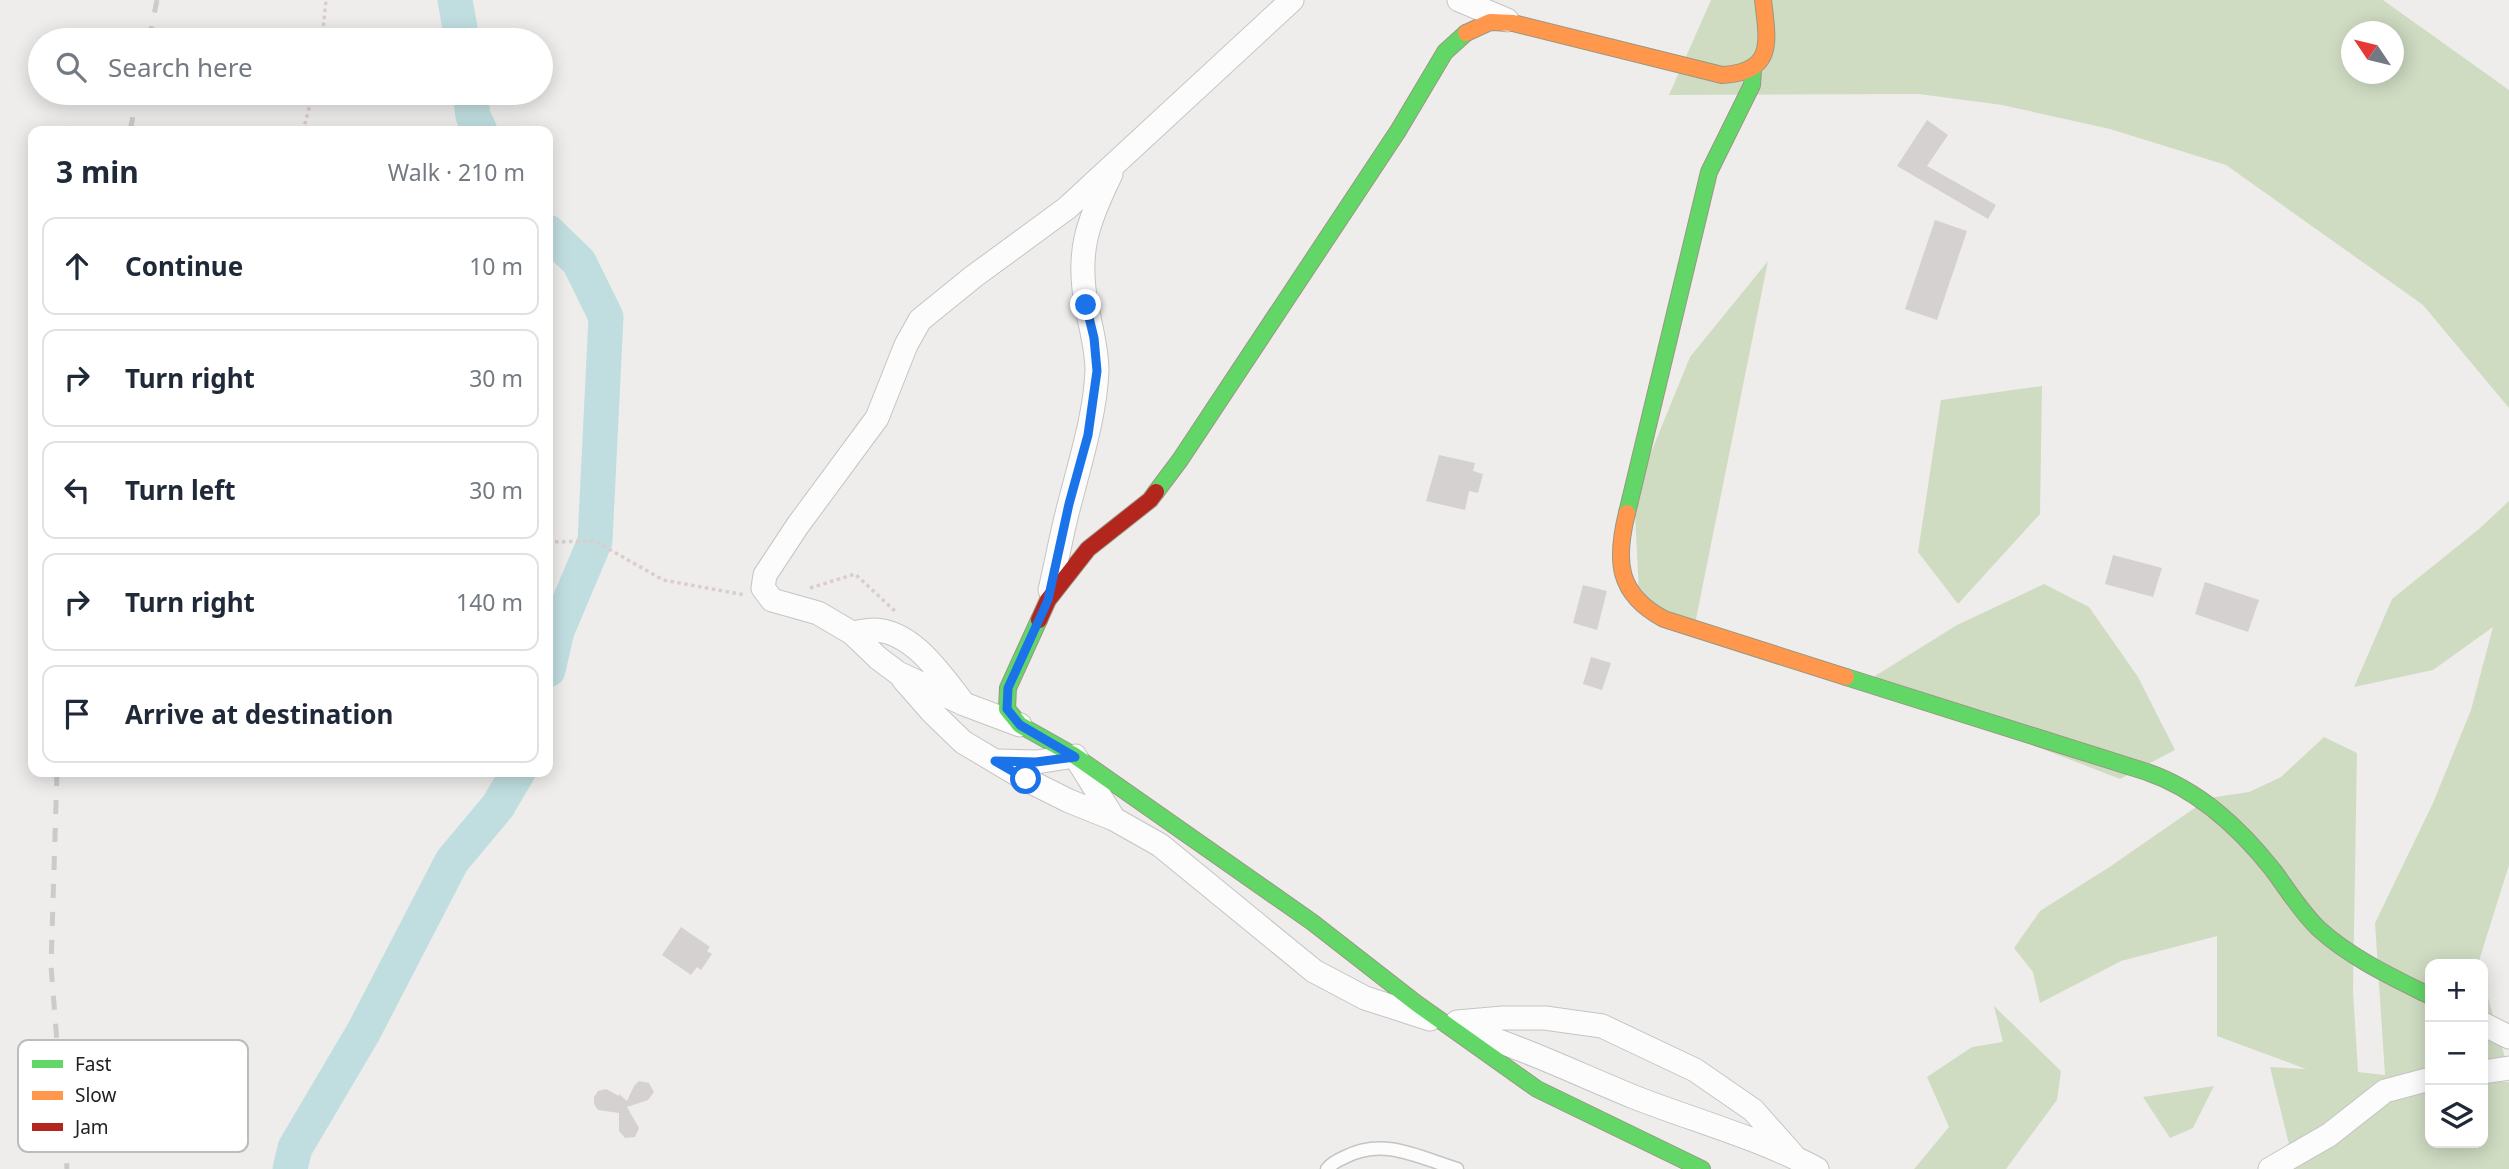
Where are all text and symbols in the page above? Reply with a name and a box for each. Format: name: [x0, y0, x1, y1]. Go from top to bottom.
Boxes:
north arrow: [2341, 21, 2404, 84]
search box: [28, 28, 553, 105]
icon: search: [52, 48, 90, 86]
text: Search here: [108, 49, 253, 85]
text: 3 min: [56, 151, 139, 192]
text: Walk · 210 m: [388, 156, 525, 188]
icon: ahead: [58, 247, 96, 285]
text: Continue: [125, 248, 243, 284]
text: 10 m: [469, 250, 523, 282]
route end: [1070, 289, 1101, 320]
icon: right: [58, 359, 96, 397]
text: Turn right: [125, 360, 255, 396]
text: 30 m: [469, 362, 523, 394]
icon: left: [58, 471, 96, 509]
text: Turn left: [125, 472, 236, 508]
text: 30 m: [469, 474, 523, 506]
icon: right: [58, 583, 96, 621]
text: Turn right: [125, 584, 255, 620]
text: 140 m: [456, 586, 523, 618]
icon: arrive: [58, 695, 96, 733]
text: Arrive at destination: [125, 696, 394, 732]
route start: [1010, 763, 1041, 794]
map controls: [2425, 959, 2488, 1148]
button: +: [2425, 959, 2488, 1022]
button: −: [2425, 1022, 2488, 1085]
legend: [18, 1040, 248, 1152]
text: Fast: [75, 1051, 112, 1077]
text: Slow: [75, 1082, 116, 1108]
button: layers: [2425, 1085, 2488, 1148]
text: Jam: [73, 1114, 109, 1140]

